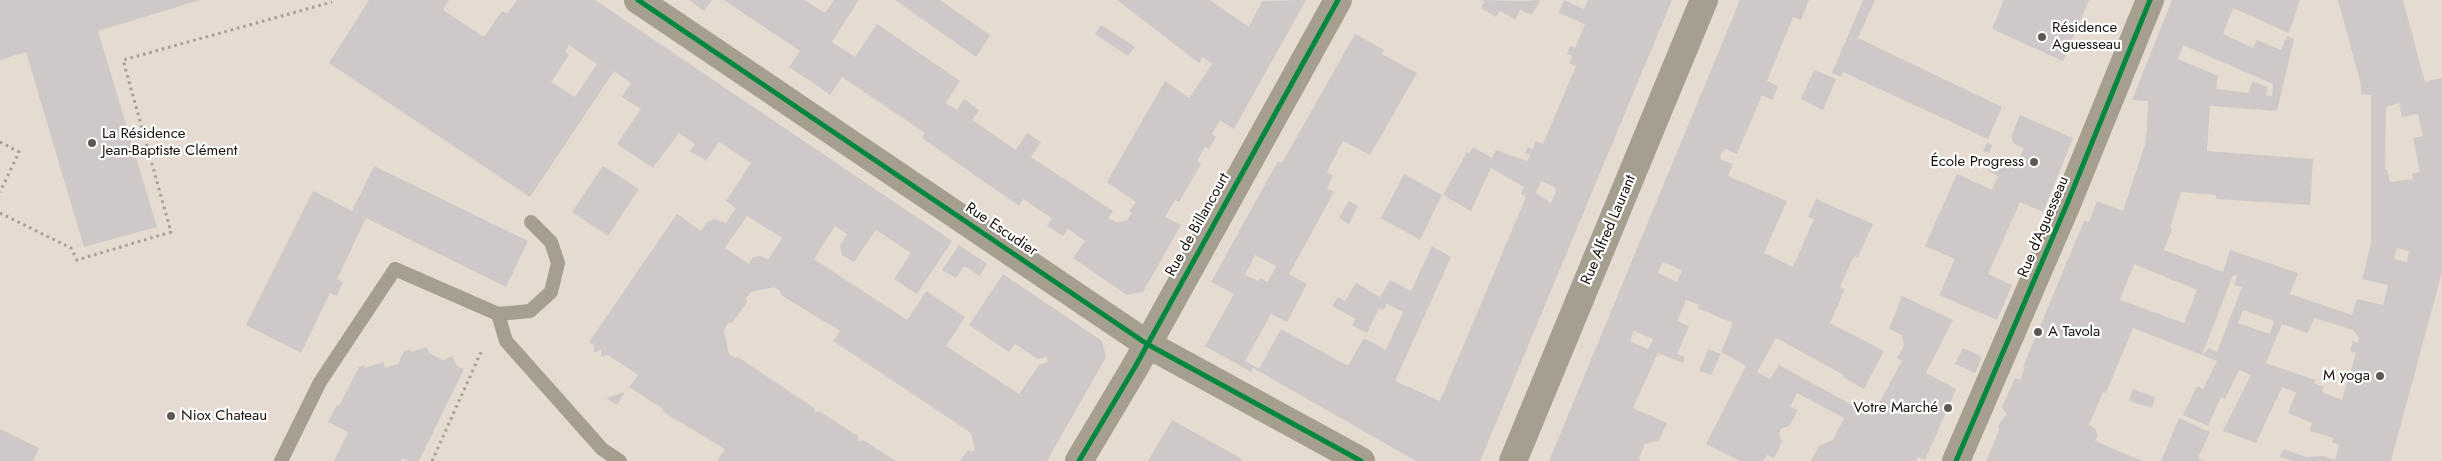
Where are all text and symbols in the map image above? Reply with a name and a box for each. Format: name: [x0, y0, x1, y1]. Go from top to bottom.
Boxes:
place label: Résidence Aguesseau: [2052, 19, 2121, 54]
marker: Résidence Aguesseau: [2036, 31, 2048, 43]
place label: La Résidence Jean-Baptiste Clément: [102, 125, 237, 160]
marker: La Résidence Jean-Baptiste Clément: [86, 137, 98, 149]
place label: École Progress: [1930, 153, 2024, 171]
marker: École Progress: [2028, 156, 2040, 168]
street label: Rue de Billancourt: [1162, 170, 1234, 280]
street label: Rue Alfred Laurant: [1578, 172, 1640, 288]
street label: Rue d'Aguesseau: [2015, 174, 2073, 280]
street label: Rue Escudier: [961, 199, 1041, 261]
place label: A Tavola: [2048, 323, 2100, 341]
marker: A Tavola: [2032, 326, 2044, 338]
place label: M yoga: [2323, 367, 2370, 385]
marker: M yoga: [2374, 370, 2386, 382]
place label: Votre Marché: [1853, 399, 1938, 417]
marker: Votre Marché: [1942, 402, 1954, 414]
place label: Niox Chateau: [181, 407, 267, 425]
marker: Niox Chateau: [165, 410, 177, 422]

